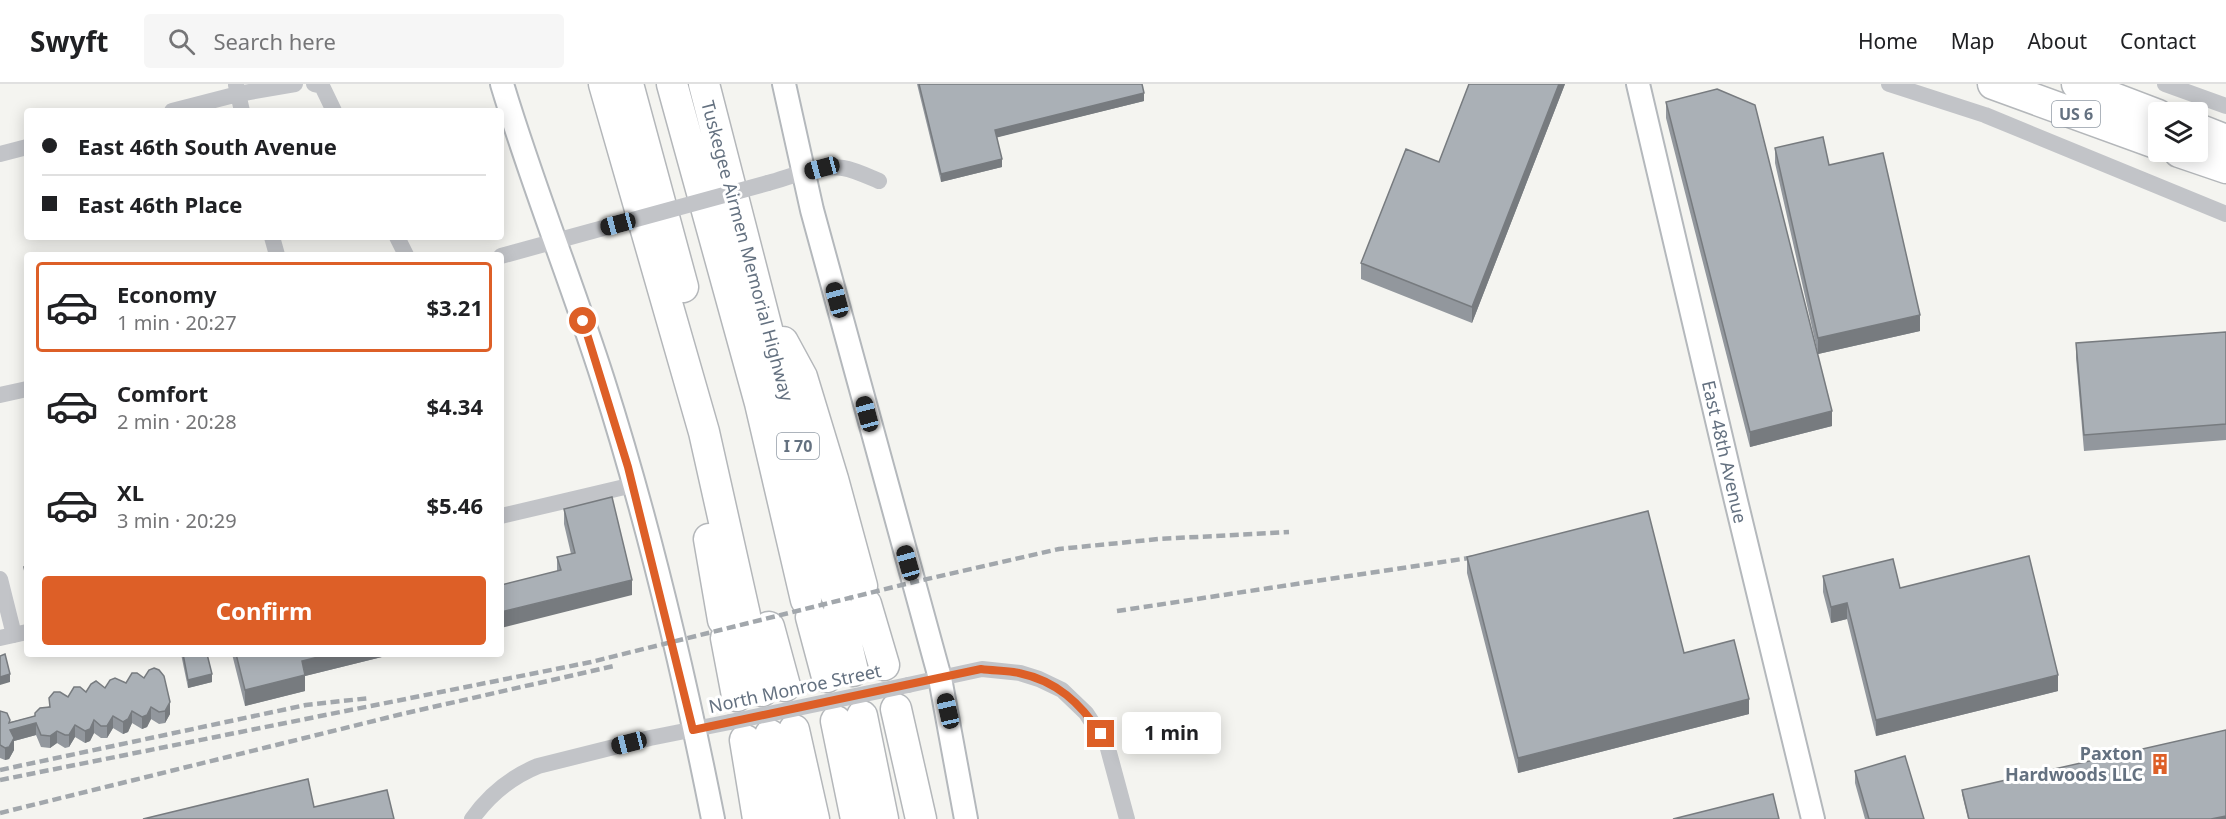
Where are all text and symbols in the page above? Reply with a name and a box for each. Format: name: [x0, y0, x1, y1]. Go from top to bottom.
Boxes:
search box: [144, 14, 564, 68]
text: Swyft: [30, 22, 108, 60]
icon: search: [165, 25, 198, 58]
text: Search here: [213, 26, 336, 56]
text: Home: [1858, 27, 1918, 55]
text: Map: [1951, 27, 1994, 55]
text: About: [2027, 27, 2087, 55]
text: Contact: [2120, 27, 2196, 55]
street label: Tuskegee Airmen Memorial Highway: [696, 98, 800, 405]
road number: US 6: [2052, 101, 2100, 127]
map controls: [2148, 102, 2208, 162]
button: layers: [2148, 102, 2208, 162]
text: East 46th South Avenue: [78, 131, 337, 161]
car: [802, 155, 842, 181]
text: East 46th Place: [78, 189, 242, 219]
car: [598, 211, 638, 237]
text: Economy: [117, 279, 216, 309]
icon: car: [45, 280, 99, 334]
car: [824, 280, 850, 320]
text: $3.21: [426, 292, 483, 322]
route start: [569, 307, 596, 334]
text: 1 min · 20:27: [117, 309, 237, 336]
text: Comfort: [117, 378, 208, 408]
street label: East 48th Avenue: [1697, 378, 1753, 526]
icon: car: [45, 379, 99, 433]
text: $4.34: [426, 391, 483, 421]
car: [854, 394, 880, 434]
text: 2 min · 20:28: [117, 408, 237, 435]
road number: I 70: [777, 433, 819, 459]
text: XL: [117, 477, 144, 507]
icon: car: [45, 478, 99, 532]
text: $5.46: [426, 490, 483, 520]
text: 3 min · 20:29: [117, 507, 237, 534]
car: [894, 543, 922, 583]
button: Confirm: [42, 576, 486, 645]
street label: North Monroe Street: [706, 658, 884, 718]
car: [935, 691, 961, 731]
callout: 1 min: [1122, 713, 1221, 755]
text: 1 min: [1144, 719, 1199, 746]
route end: [1087, 720, 1114, 747]
car: [609, 730, 649, 756]
place label: Paxton Hardwoods LLC: [2005, 741, 2143, 786]
building icon: Paxton Hardwoods LLC: [2148, 752, 2172, 776]

